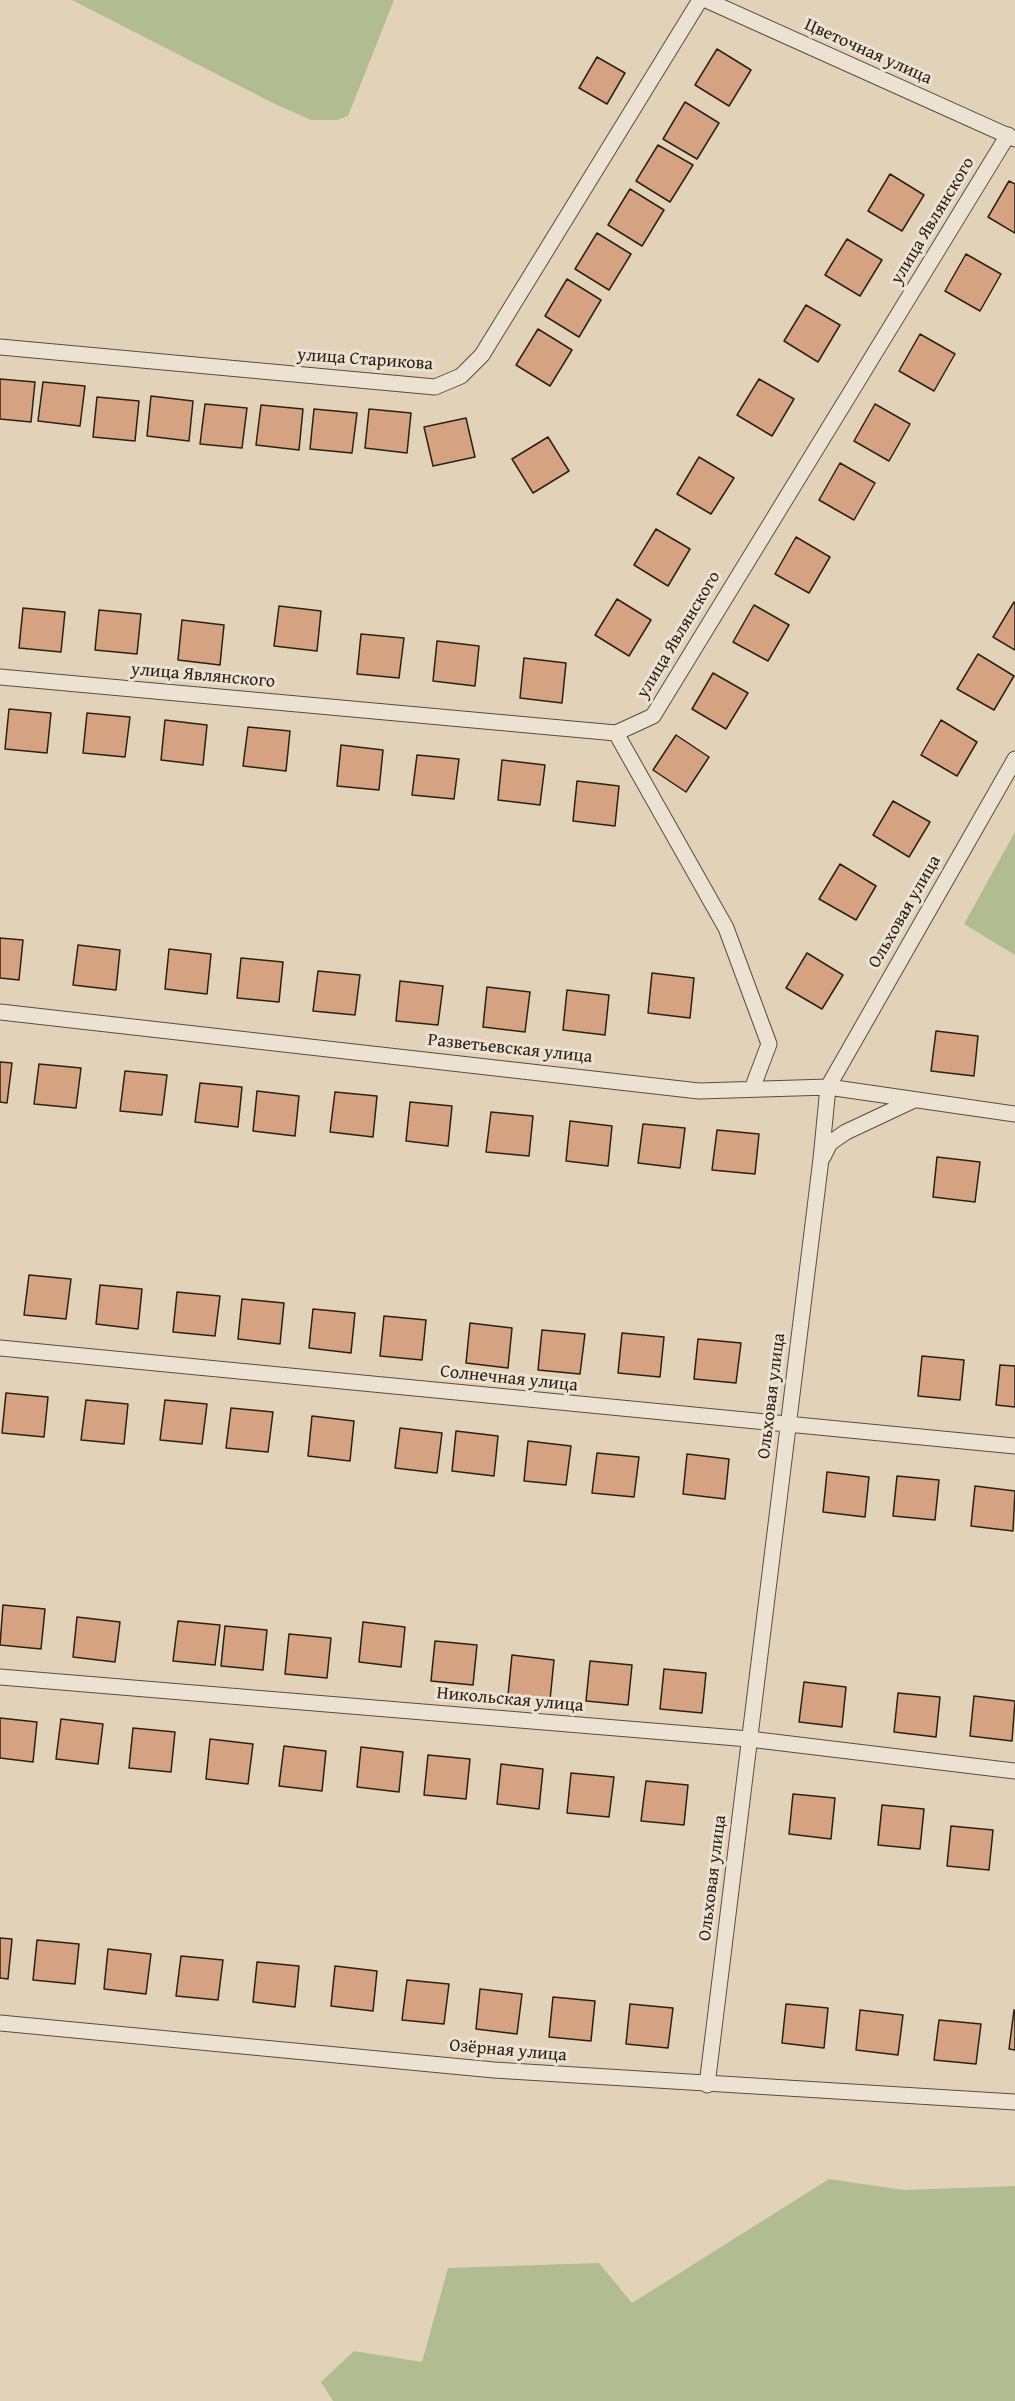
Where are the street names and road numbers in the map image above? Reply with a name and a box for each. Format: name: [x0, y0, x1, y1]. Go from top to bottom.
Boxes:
street label: Цветочная улица: [801, 14, 935, 90]
street label: улица Являнского: [886, 153, 980, 289]
street label: улица Старикова: [296, 344, 434, 376]
street label: улица Являнского: [632, 567, 726, 703]
street label: улица Являнского: [130, 659, 276, 693]
street label: Ольховая улица: [864, 852, 946, 972]
street label: Разветьевская улица: [427, 1030, 593, 1068]
street label: Ольховая улица: [754, 1332, 790, 1460]
street label: Солнечная улица: [439, 1361, 579, 1397]
street label: Никольская улица: [436, 1683, 584, 1717]
street label: Ольховая улица: [695, 1814, 731, 1942]
street label: Озёрная улица: [448, 2035, 568, 2067]

